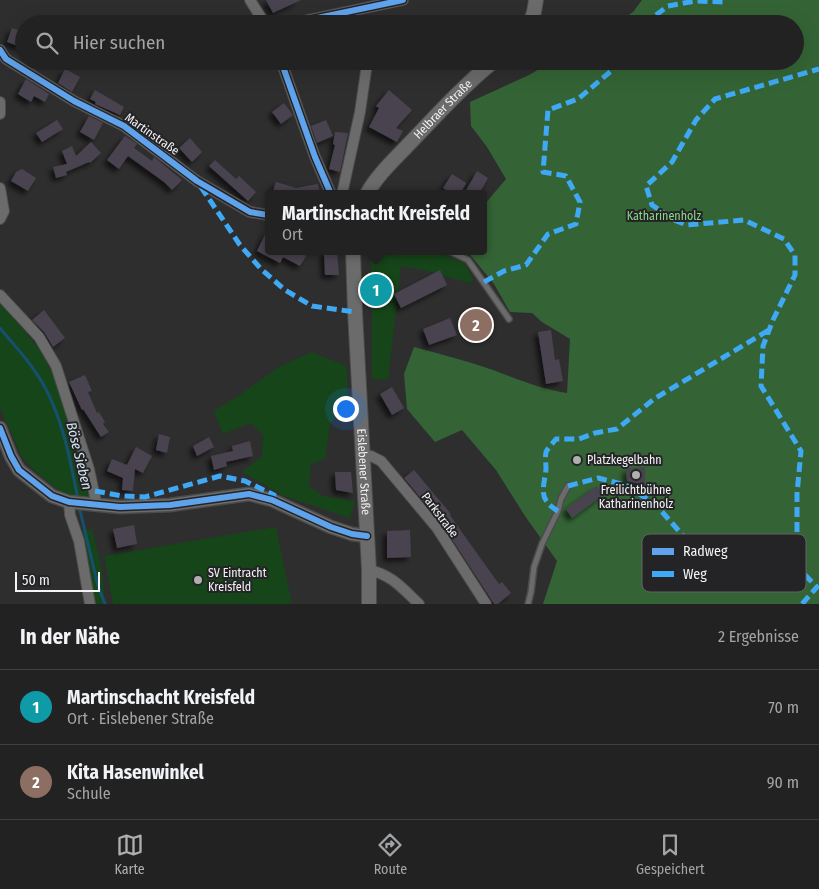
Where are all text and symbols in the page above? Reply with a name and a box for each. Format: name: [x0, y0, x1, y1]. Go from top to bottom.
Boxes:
search box: [15, 15, 804, 70]
icon: search: [33, 29, 61, 57]
text: Hier suchen: [73, 31, 165, 54]
street label: Helbraer Straße: [411, 77, 475, 142]
street label: Martinstraße: [122, 110, 182, 158]
popup: [265, 190, 487, 255]
text: Martinschacht Kreisfeld: [282, 202, 470, 225]
park label: Katharinenholz: [627, 209, 702, 223]
text: Ort: [282, 225, 303, 244]
pin: 1: [360, 271, 392, 309]
pin: 2: [460, 306, 492, 344]
your location: [333, 396, 359, 422]
water label: Böse Sieben: [62, 420, 96, 492]
street label: Eislebener Straße: [354, 428, 373, 515]
place label: Platzkegelbahn: [587, 453, 662, 467]
marker: Platzkegelbahn: [571, 454, 583, 466]
marker: Freilichtbühne Katharinenholz: [630, 469, 642, 481]
place label: Freilichtbühne Katharinenholz: [599, 483, 674, 511]
street label: Parkstraße: [419, 490, 461, 540]
legend: [642, 534, 806, 592]
text: Radweg: [683, 543, 728, 560]
place label: SV Eintracht Kreisfeld: [208, 566, 267, 594]
text: Weg: [683, 566, 707, 583]
scale bar: [15, 569, 100, 592]
text: 50 m: [22, 572, 50, 589]
marker: SV Eintracht Kreisfeld: [192, 574, 204, 586]
text: In der Nähe: [20, 624, 120, 650]
text: 2 Ergebnisse: [718, 627, 799, 646]
text: Martinschacht Kreisfeld: [67, 686, 255, 709]
text: 1: [33, 698, 39, 717]
text: 70 m: [768, 698, 799, 717]
text: Ort · Eislebener Straße: [67, 709, 214, 728]
text: Kita Hasenwinkel: [67, 761, 204, 784]
text: 2: [32, 773, 40, 792]
text: 90 m: [767, 773, 799, 792]
text: Schule: [67, 784, 111, 803]
tab: Karte: [114, 831, 145, 878]
tab: Route: [374, 831, 407, 878]
tab: Gespeichert: [636, 831, 705, 878]

